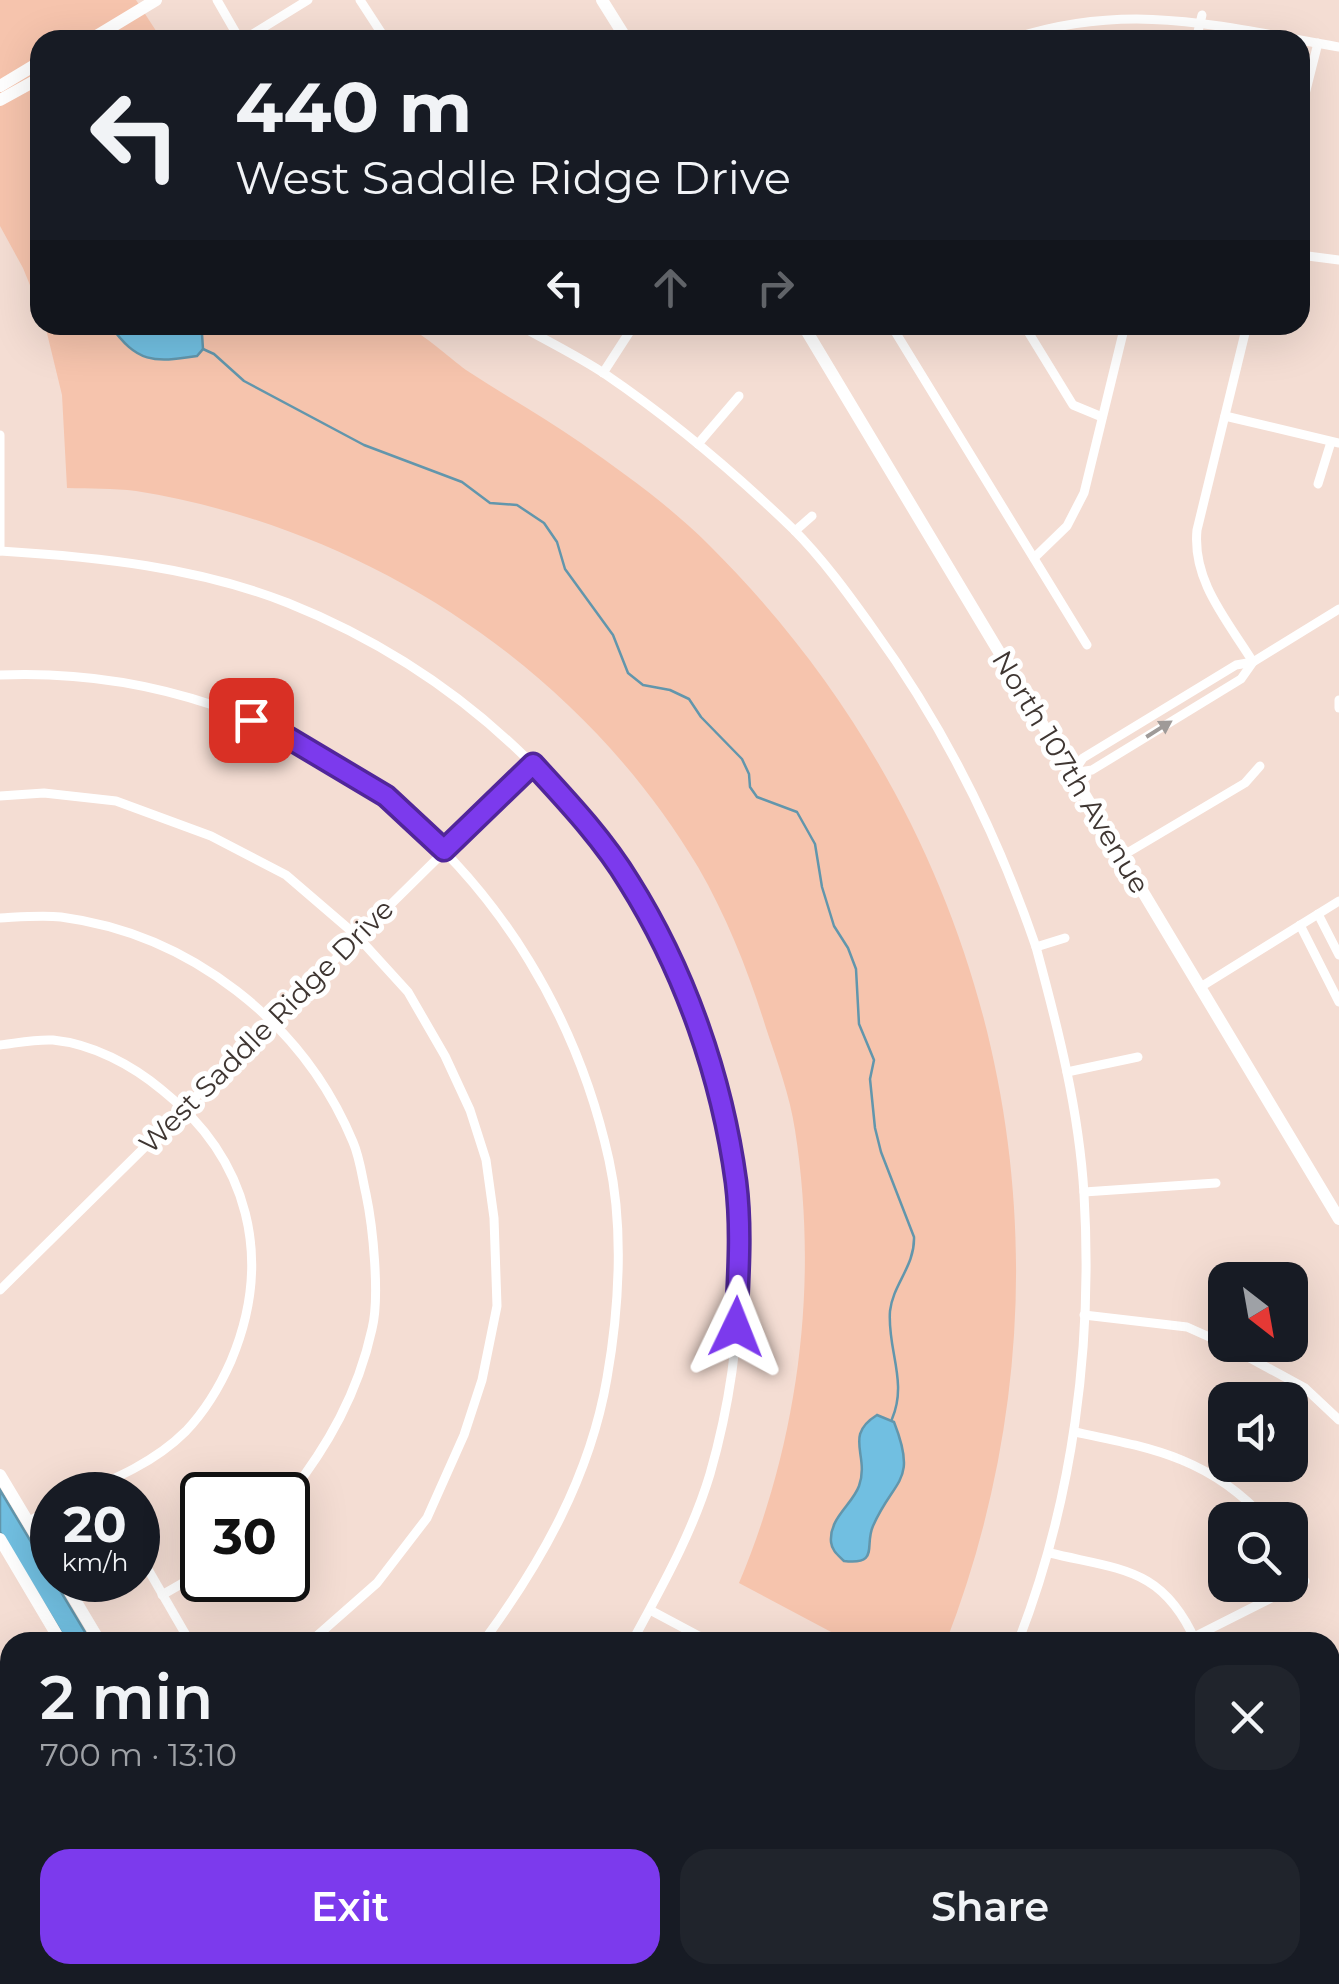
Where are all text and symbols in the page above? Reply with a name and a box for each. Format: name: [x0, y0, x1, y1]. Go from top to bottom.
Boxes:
text: 440 m: [235, 64, 472, 150]
icon: left: [70, 70, 200, 200]
text: West Saddle Ridge Drive: [235, 150, 791, 205]
icon: left: [538, 260, 593, 315]
icon: ahead: [643, 260, 698, 315]
icon: right: [748, 260, 803, 315]
street label: North 107th Avenue: [985, 644, 1157, 900]
pin: [209, 678, 294, 763]
icon: arrive: [224, 693, 279, 748]
one-way arrow: [1145, 721, 1173, 738]
street label: West Saddle Ridge Drive: [132, 892, 400, 1160]
north arrow: [1208, 1262, 1308, 1362]
map controls: [1208, 1262, 1308, 1602]
position arrow: [684, 1275, 788, 1379]
button: sound: [1208, 1382, 1308, 1482]
speed limit sign: 30: [180, 1472, 310, 1602]
text: 20: [63, 1494, 127, 1555]
button: search: [1208, 1502, 1308, 1602]
text: km/h: [62, 1547, 128, 1577]
text: 2 min: [40, 1661, 213, 1734]
button: close: [1195, 1665, 1300, 1770]
text: 700 m · 13:10: [40, 1735, 237, 1774]
button: Exit: [40, 1849, 660, 1964]
button: Share: [680, 1849, 1300, 1964]

